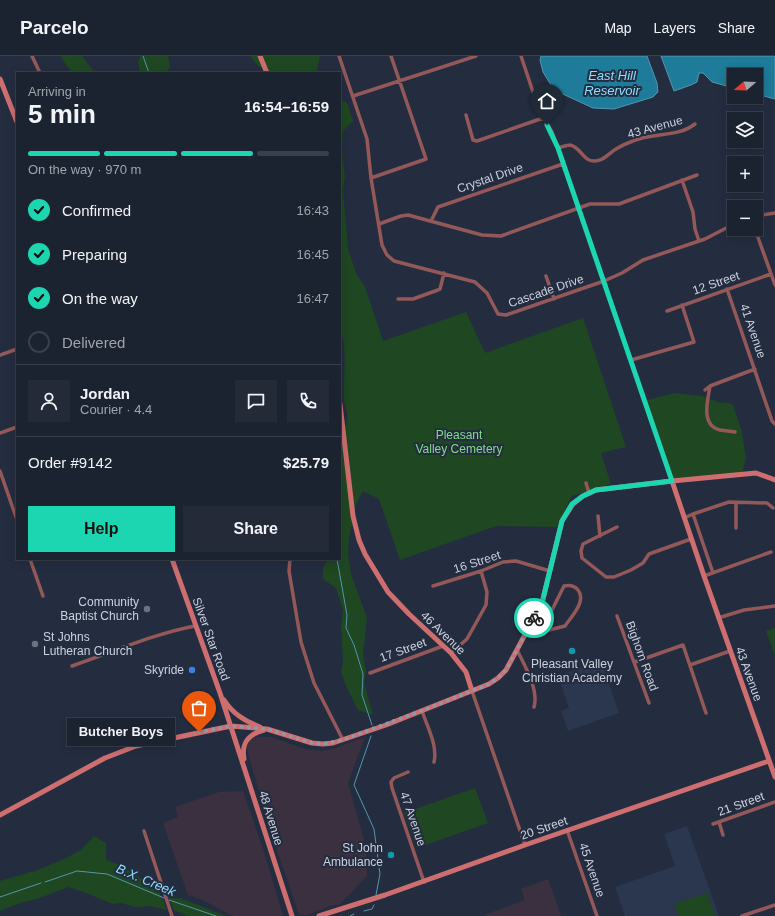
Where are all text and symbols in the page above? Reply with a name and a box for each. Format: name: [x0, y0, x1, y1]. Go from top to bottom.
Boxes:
text: Parcelo: [20, 17, 89, 38]
text: Map: [604, 20, 632, 36]
text: Layers: [654, 20, 696, 36]
text: Share: [718, 20, 755, 36]
water label: East Hill Reservoir: [584, 68, 640, 98]
north arrow: [727, 68, 763, 104]
map controls: [727, 68, 763, 236]
text: Arriving in: [28, 84, 86, 99]
pin: [530, 84, 564, 125]
icon: home: [536, 90, 558, 112]
text: 16:54–16:59: [244, 98, 329, 115]
text: 5 min: [28, 99, 96, 129]
button: layers: [727, 112, 763, 148]
street label: 43 Avenue: [626, 113, 684, 141]
button: +: [727, 156, 763, 192]
street label: Crystal Drive: [455, 160, 525, 196]
text: On the way · 970 m: [28, 162, 141, 177]
icon: check: [28, 199, 50, 221]
button: −: [727, 200, 763, 236]
text: Confirmed: [62, 202, 131, 219]
text: 16:43: [296, 203, 329, 218]
icon: check: [28, 243, 50, 265]
text: Preparing: [62, 246, 127, 263]
text: 16:45: [296, 247, 329, 262]
street label: 12 Street: [691, 268, 742, 298]
street label: Cascade Drive: [507, 271, 586, 310]
icon: check: [28, 287, 50, 309]
text: On the way: [62, 290, 138, 307]
text: 16:47: [296, 291, 329, 306]
street label: 41 Avenue: [737, 302, 769, 360]
text: Delivered: [62, 334, 125, 351]
button: person: [28, 380, 70, 422]
button: chat: [235, 380, 277, 422]
button: phone: [287, 380, 329, 422]
text: Jordan: [80, 385, 130, 402]
text: Courier · 4.4: [80, 402, 152, 417]
park label: Pleasant Valley Cemetery: [415, 428, 503, 456]
text: Order #9142: [28, 454, 112, 471]
text: $25.79: [283, 454, 329, 471]
button: Help: [28, 506, 175, 552]
button: Share: [183, 506, 329, 552]
street label: 16 Street: [452, 548, 503, 576]
place label: Community Baptist Church: [60, 595, 139, 623]
street label: Silver Star Road: [189, 596, 233, 682]
courier: [514, 598, 554, 638]
marker: Community Baptist Church: [142, 604, 152, 614]
icon: bike: [523, 607, 545, 629]
street label: 46 Avenue: [418, 608, 468, 658]
street label: Bighorn Road: [623, 619, 661, 693]
place label: St Johns Lutheran Church: [43, 630, 132, 658]
street label: 17 Street: [378, 635, 429, 665]
marker: St Johns Lutheran Church: [30, 639, 40, 649]
street label: 43 Avenue: [733, 645, 765, 703]
marker: Pleasant Valley Christian Academy: [567, 646, 577, 656]
place label: Pleasant Valley Christian Academy: [522, 657, 622, 685]
place label: Skyride: [144, 663, 184, 677]
marker: Skyride: [187, 665, 197, 675]
pin: [182, 691, 216, 732]
icon: bag: [188, 697, 210, 719]
callout: Butcher Boys: [67, 718, 175, 746]
text: Butcher Boys: [79, 724, 163, 739]
street label: 48 Avenue: [256, 789, 286, 847]
street label: 21 Street: [716, 789, 767, 819]
street label: 47 Avenue: [397, 790, 429, 848]
street label: 20 Street: [519, 813, 570, 843]
place label: St John Ambulance: [323, 841, 383, 869]
street label: 45 Avenue: [576, 841, 608, 899]
marker: St John Ambulance: [386, 850, 396, 860]
water label: B.X. Creek: [114, 861, 179, 900]

